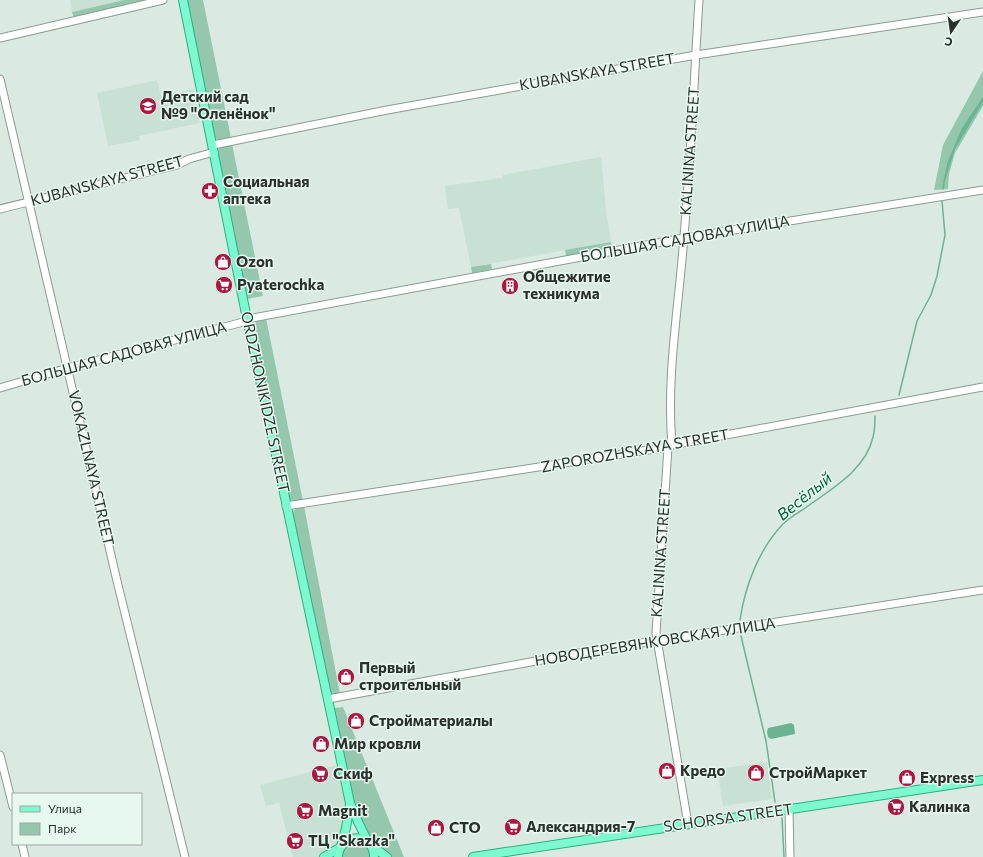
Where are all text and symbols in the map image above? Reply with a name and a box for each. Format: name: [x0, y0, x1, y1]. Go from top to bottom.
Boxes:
north arrow: [931, 12, 971, 52]
text: С: [943, 35, 954, 49]
street label: KUBANSKAYA STREET: [518, 48, 676, 94]
street label: KALININA STREET: [676, 86, 703, 216]
place label: Детский сад №9 "Оленёнок": [161, 87, 276, 122]
school or university icon: Детский сад №9 "Оленёнок": [138, 96, 158, 116]
street label: KUBANSKAYA STREET: [28, 151, 186, 209]
place label: Социальная аптека: [223, 172, 310, 207]
pharmacy icon: Социальная аптека: [200, 181, 220, 201]
street label: БОЛЬШАЯ САДОВАЯ УЛИЦА: [579, 211, 791, 265]
shop icon: Ozon: [213, 252, 233, 272]
place label: Ozon: [236, 252, 274, 270]
place label: Общежитие техникума: [523, 267, 611, 302]
supermarket icon: Pyaterochka: [214, 275, 234, 295]
place label: Pyaterochka: [237, 275, 324, 293]
building icon: Общежитие техникума: [500, 276, 520, 296]
street label: ORDZHONIKIDZE STREET: [238, 310, 294, 494]
street label: БОЛЬШАЯ САДОВАЯ УЛИЦА: [19, 317, 228, 389]
street label: VOKAZLNAYA STREET: [65, 388, 119, 548]
street label: ZAPOROZHSKAYA STREET: [539, 425, 731, 475]
water label: Весёлый: [772, 468, 835, 524]
street label: KALININA STREET: [647, 488, 674, 618]
street label: НОВОДЕРЕВЯНКОВСКАЯ УЛИЦА: [533, 613, 776, 669]
place label: Первый строительный: [359, 658, 461, 693]
shop icon: Первый строительный: [336, 667, 356, 687]
shop icon: Стройматериалы: [346, 711, 366, 731]
place label: Стройматериалы: [369, 711, 493, 729]
shop icon: Мир кровли: [311, 734, 331, 754]
place label: Мир кровли: [334, 734, 421, 752]
shop icon: Кредо: [657, 761, 677, 781]
place label: Кредо: [680, 761, 725, 779]
shop icon: СтройМаркет: [746, 763, 766, 783]
place label: СтройМаркет: [769, 763, 867, 781]
supermarket icon: Скиф: [310, 764, 330, 784]
place label: Скиф: [333, 764, 373, 782]
shop icon: Express: [897, 768, 917, 788]
place label: Express: [920, 768, 974, 786]
legend: [12, 793, 142, 845]
supermarket icon: Калинка: [886, 797, 906, 817]
place label: Калинка: [909, 797, 970, 815]
street label: SCHORSA STREET: [662, 799, 794, 835]
text: Улица: [48, 801, 82, 815]
supermarket icon: Magnit: [295, 801, 315, 821]
place label: Magnit: [318, 801, 368, 819]
supermarket icon: Александрия-7: [503, 817, 523, 837]
place label: Александрия-7: [526, 817, 635, 835]
shop icon: СТО: [426, 818, 446, 838]
place label: СТО: [449, 818, 481, 836]
text: Парк: [48, 821, 77, 835]
supermarket icon: ТЦ "Skazka": [285, 831, 305, 851]
place label: ТЦ "Skazka": [308, 831, 395, 849]

